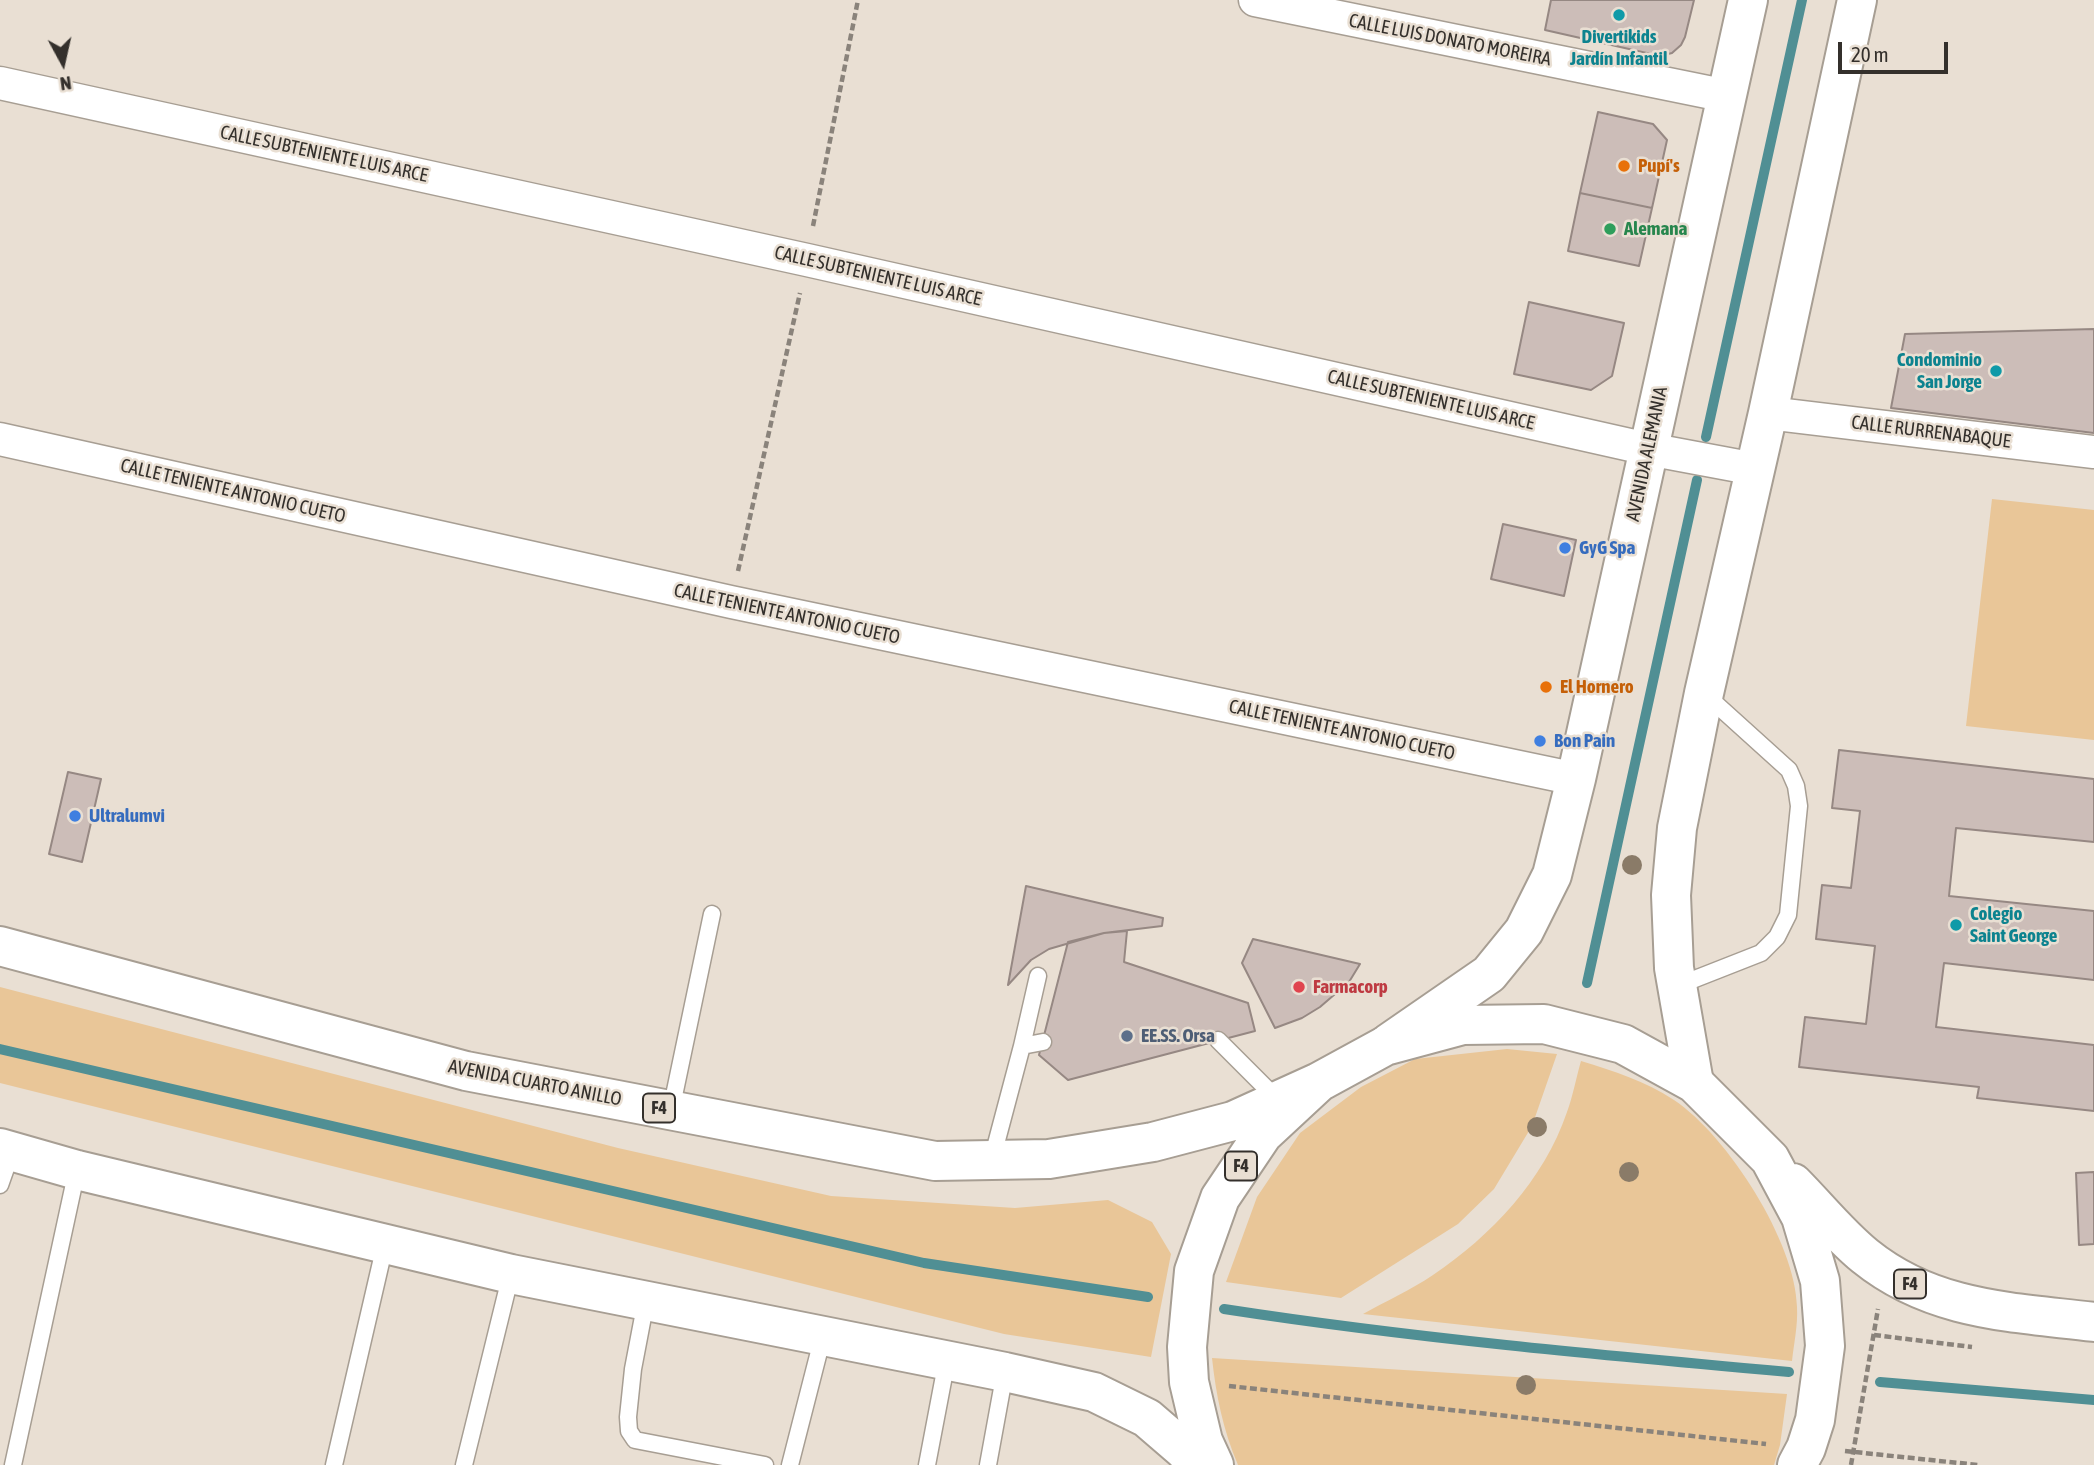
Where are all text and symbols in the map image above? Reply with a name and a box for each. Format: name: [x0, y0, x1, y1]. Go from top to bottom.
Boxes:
marker: Divertikids Jardín Infantil: [1611, 7, 1627, 23]
street label: CALLE LUIS DONATO MOREIRA: [1347, 9, 1553, 71]
place label: Divertikids Jardín Infantil: [1570, 26, 1668, 70]
north arrow: [28, 28, 98, 98]
scale bar: [1842, 28, 1952, 72]
text: 20 m: [1851, 42, 1889, 66]
text: N: [59, 72, 73, 95]
street label: CALLE SUBTENIENTE LUIS ARCE: [218, 121, 430, 187]
place label: Pupí's: [1638, 155, 1680, 177]
marker: Pupí's: [1616, 158, 1632, 174]
place label: Alemana: [1624, 218, 1687, 240]
marker: Alemana: [1602, 221, 1618, 237]
street label: CALLE SUBTENIENTE LUIS ARCE: [772, 241, 984, 311]
place label: Condominio San Jorge: [1897, 349, 1982, 393]
marker: Condominio San Jorge: [1988, 363, 2004, 379]
street label: CALLE SUBTENIENTE LUIS ARCE: [1325, 365, 1537, 435]
street label: AVENIDA ALEMANIA: [1622, 385, 1672, 523]
street label: CALLE RURRENABAQUE: [1850, 411, 2012, 453]
street label: CALLE TENIENTE ANTONIO CUETO: [118, 454, 348, 528]
place label: GyG Spa: [1579, 537, 1635, 559]
marker: GyG Spa: [1557, 540, 1573, 556]
street label: CALLE TENIENTE ANTONIO CUETO: [672, 579, 902, 649]
place label: El Hornero: [1560, 676, 1634, 698]
marker: El Hornero: [1538, 679, 1554, 695]
street label: CALLE TENIENTE ANTONIO CUETO: [1227, 695, 1457, 765]
place label: Bon Pain: [1554, 730, 1615, 752]
marker: Bon Pain: [1532, 733, 1548, 749]
place label: Ultralumvi: [89, 805, 165, 827]
marker: Ultralumvi: [67, 808, 83, 824]
place label: Colegio Saint George: [1970, 903, 2057, 947]
marker: Colegio Saint George: [1948, 917, 1964, 933]
place label: Farmacorp: [1313, 976, 1388, 998]
marker: Farmacorp: [1291, 979, 1307, 995]
place label: EE.SS. Orsa: [1141, 1025, 1215, 1047]
marker: EE.SS. Orsa: [1119, 1028, 1135, 1044]
street label: AVENIDA CUARTO ANILLO: [446, 1055, 624, 1111]
road number: F4: [643, 1093, 675, 1122]
road number: F4: [1225, 1152, 1257, 1181]
road number: F4: [1894, 1269, 1926, 1298]

